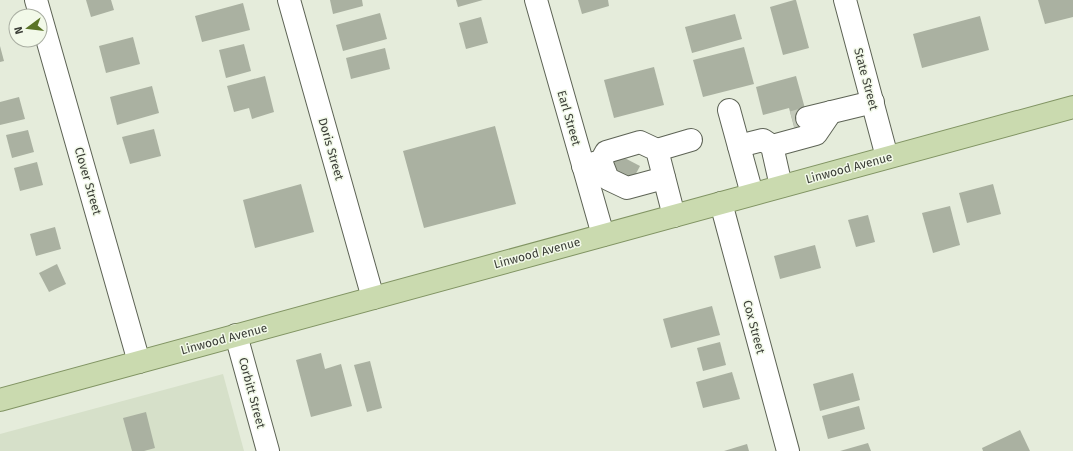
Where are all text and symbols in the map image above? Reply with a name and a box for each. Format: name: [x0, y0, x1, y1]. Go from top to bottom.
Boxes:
north arrow: [8, 8, 48, 48]
text: N: [12, 25, 26, 36]
street label: State Street: [851, 46, 881, 112]
street label: Earl Street: [554, 89, 584, 148]
street label: Doris Street: [315, 116, 347, 182]
street label: Clover Street: [72, 146, 105, 217]
street label: Linwood Avenue: [804, 150, 894, 186]
street label: Linwood Avenue: [492, 235, 582, 271]
street label: Cox Street: [740, 299, 768, 356]
street label: Linwood Avenue: [179, 321, 269, 357]
street label: Corbitt Street: [236, 356, 268, 431]

